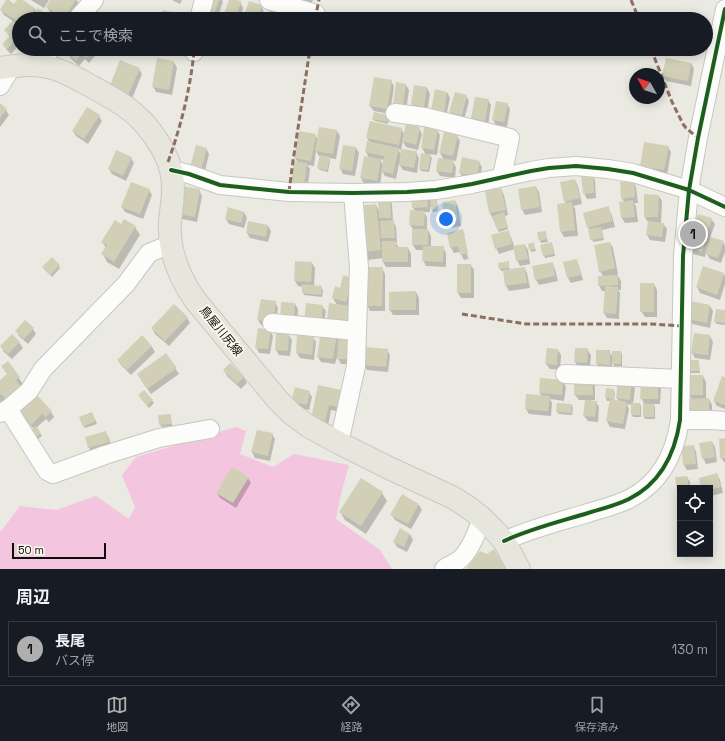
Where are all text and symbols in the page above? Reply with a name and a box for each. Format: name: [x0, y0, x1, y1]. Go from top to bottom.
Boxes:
search box: [12, 12, 713, 56]
icon: search: [26, 23, 48, 45]
text: ここで検索: [58, 26, 133, 45]
north arrow: [629, 68, 665, 104]
your location: [436, 209, 456, 229]
pin: 1: [680, 219, 706, 249]
street label: 鳥屋川尻線: [196, 303, 246, 359]
map controls: [677, 485, 713, 557]
button: locate: [677, 485, 713, 521]
button: layers: [677, 521, 713, 557]
scale bar: [12, 541, 106, 560]
text: 50 m: [18, 543, 44, 557]
text: 周辺: [16, 586, 50, 608]
text: 長尾: [55, 631, 85, 650]
text: 1: [27, 641, 33, 658]
text: 130 m: [672, 641, 708, 658]
text: バス停: [55, 652, 94, 669]
tab: 地図: [106, 694, 128, 734]
tab: 経路: [340, 694, 362, 734]
tab: 保存済み: [575, 694, 619, 734]

